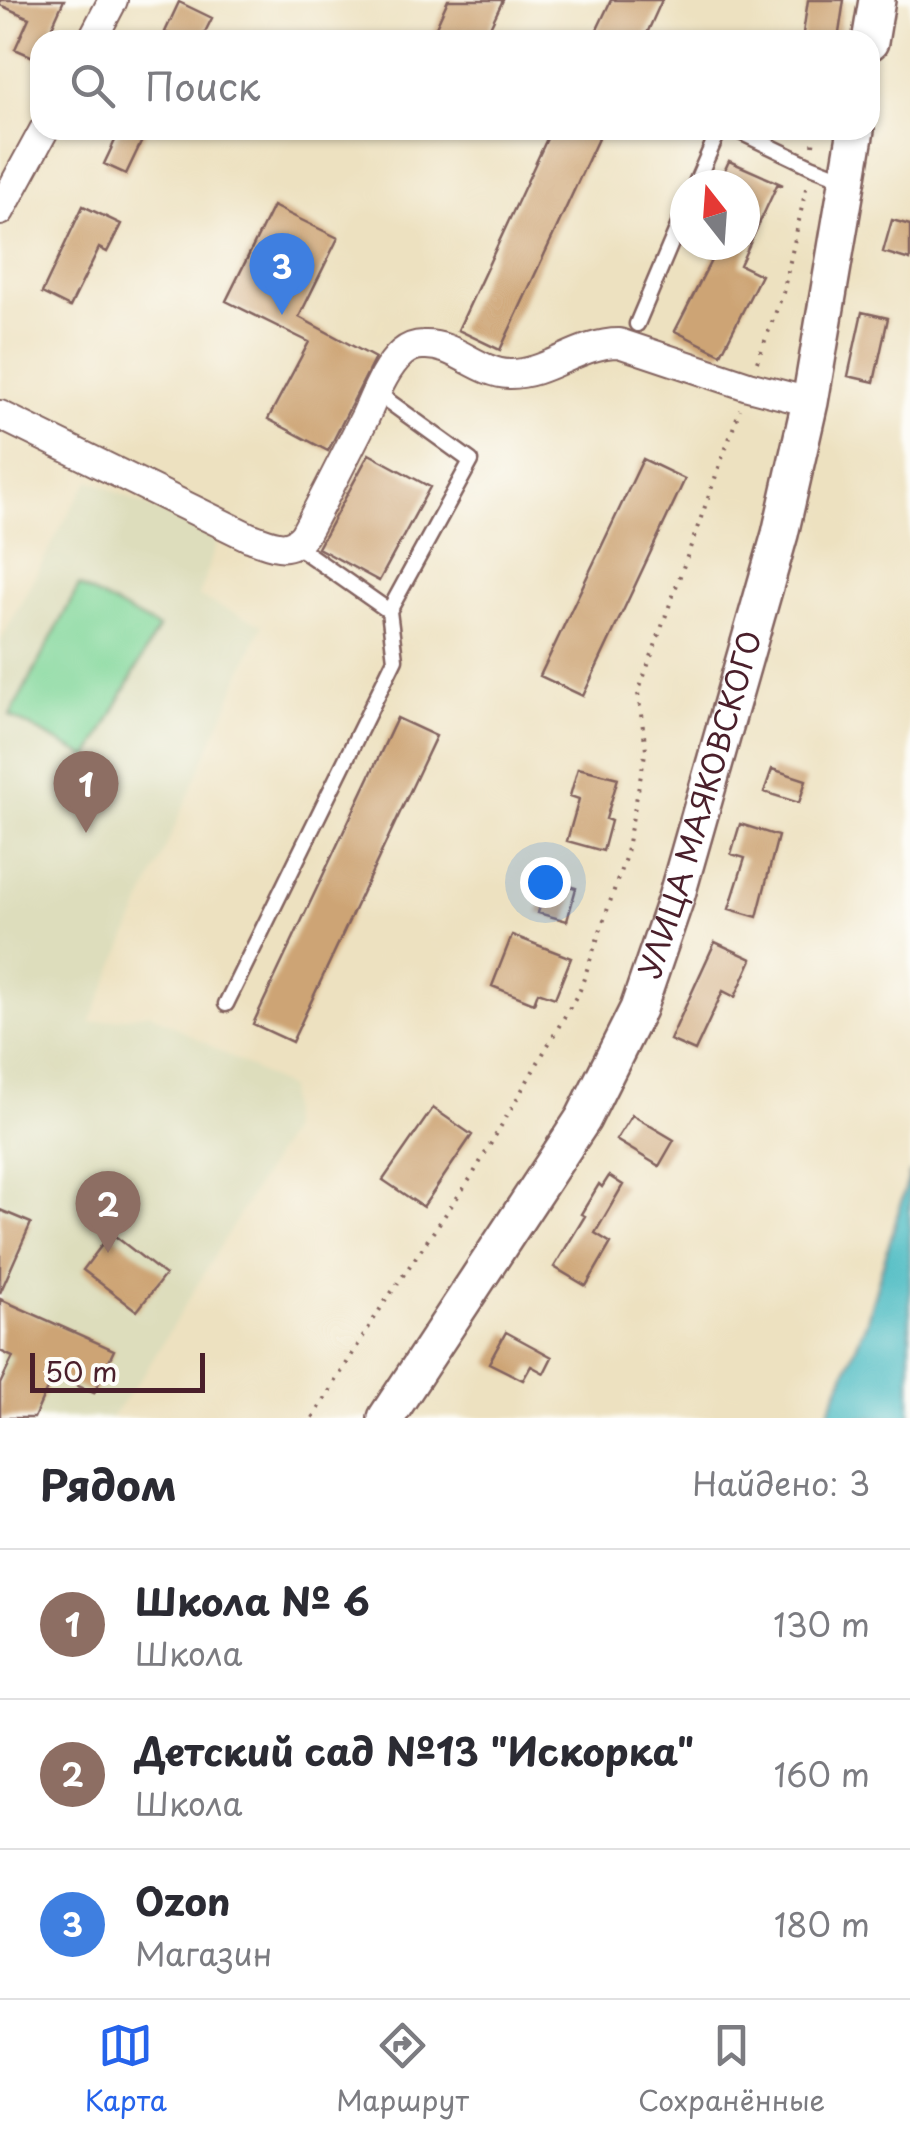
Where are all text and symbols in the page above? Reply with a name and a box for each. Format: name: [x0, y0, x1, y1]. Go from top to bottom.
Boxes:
search box: [30, 30, 880, 140]
text: Поиск: [145, 57, 260, 114]
icon: search: [65, 58, 120, 113]
north arrow: [670, 170, 760, 260]
pin: 3: [250, 232, 314, 315]
street label: УЛИЦА МАЯКОВСКОГО: [625, 625, 771, 984]
pin: 1: [54, 750, 118, 833]
your location: [520, 857, 571, 908]
pin: 2: [76, 1170, 140, 1253]
scale bar: [30, 1348, 205, 1392]
text: 50 m: [45, 1349, 118, 1392]
text: Рядом: [40, 1452, 177, 1515]
text: Найдено: 3: [692, 1459, 870, 1507]
text: Школа № 6: [135, 1572, 370, 1629]
text: 1: [65, 1600, 80, 1648]
text: 130 m: [773, 1600, 870, 1648]
text: Школа: [135, 1629, 242, 1677]
text: Детский сад №13 "Искорка": [135, 1722, 694, 1779]
text: 2: [61, 1750, 84, 1798]
text: 160 m: [774, 1750, 870, 1798]
text: Школа: [135, 1779, 242, 1827]
text: Ozon: [135, 1872, 231, 1929]
text: 3: [62, 1900, 83, 1948]
text: 180 m: [774, 1900, 870, 1948]
text: Магазин: [135, 1929, 272, 1977]
tab: Карта: [85, 2018, 167, 2121]
tab: Маршрут: [336, 2018, 469, 2121]
tab: Сохранённые: [638, 2018, 825, 2121]

